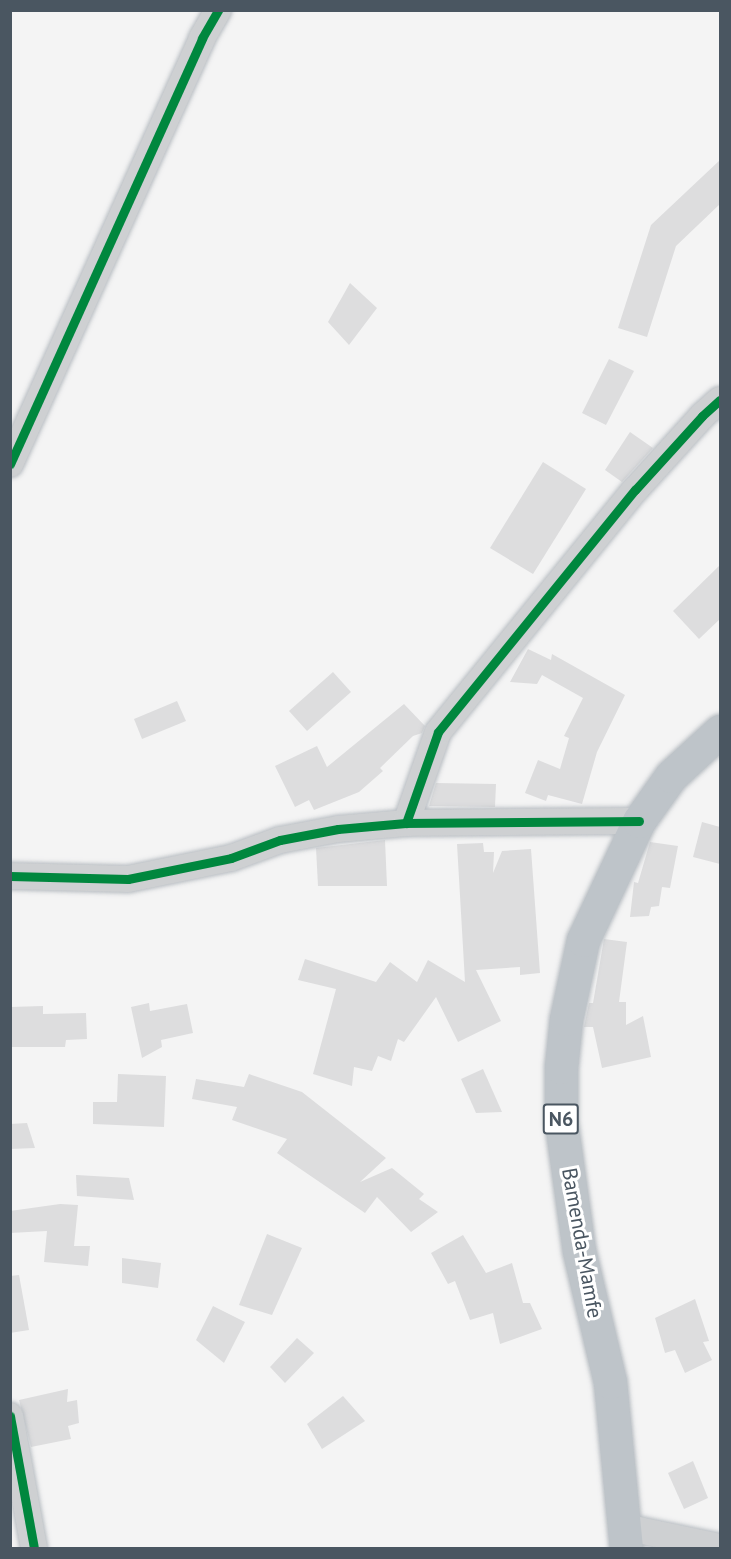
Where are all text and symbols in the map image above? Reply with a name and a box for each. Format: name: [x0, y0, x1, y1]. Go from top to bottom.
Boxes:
road number: N6: [542, 1102, 580, 1136]
street label: Bamenda-Mamfe: [556, 1166, 608, 1320]

